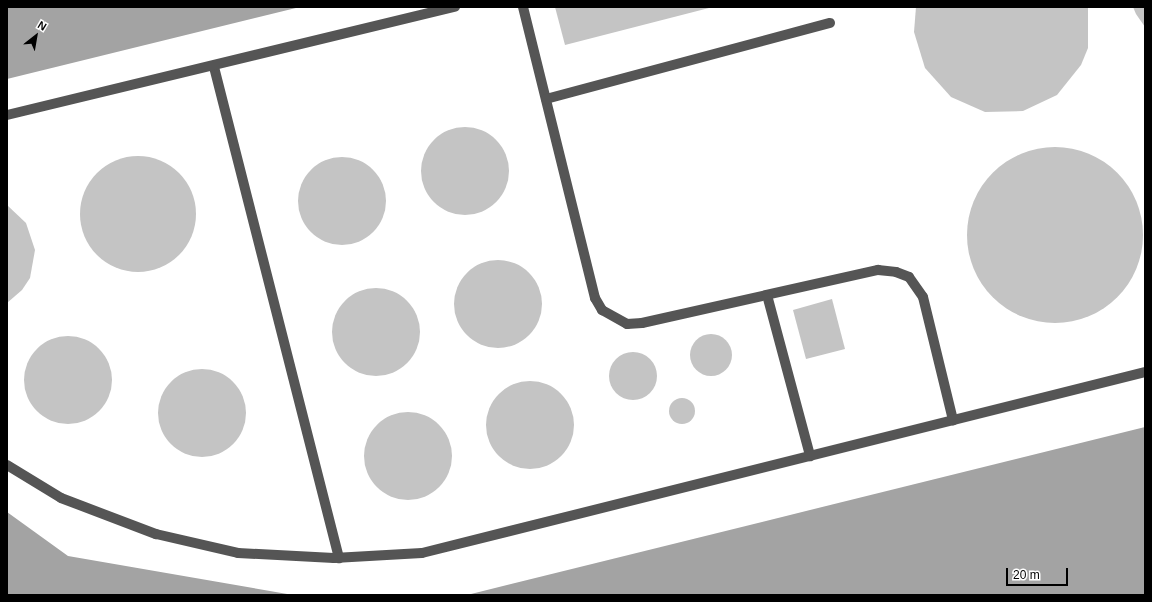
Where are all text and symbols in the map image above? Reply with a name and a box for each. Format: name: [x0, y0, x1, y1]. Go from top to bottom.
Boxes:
north arrow: [16, 16, 56, 56]
text: N: [36, 19, 49, 33]
scale bar: [1008, 560, 1070, 586]
text: 20 m: [1013, 568, 1040, 582]

